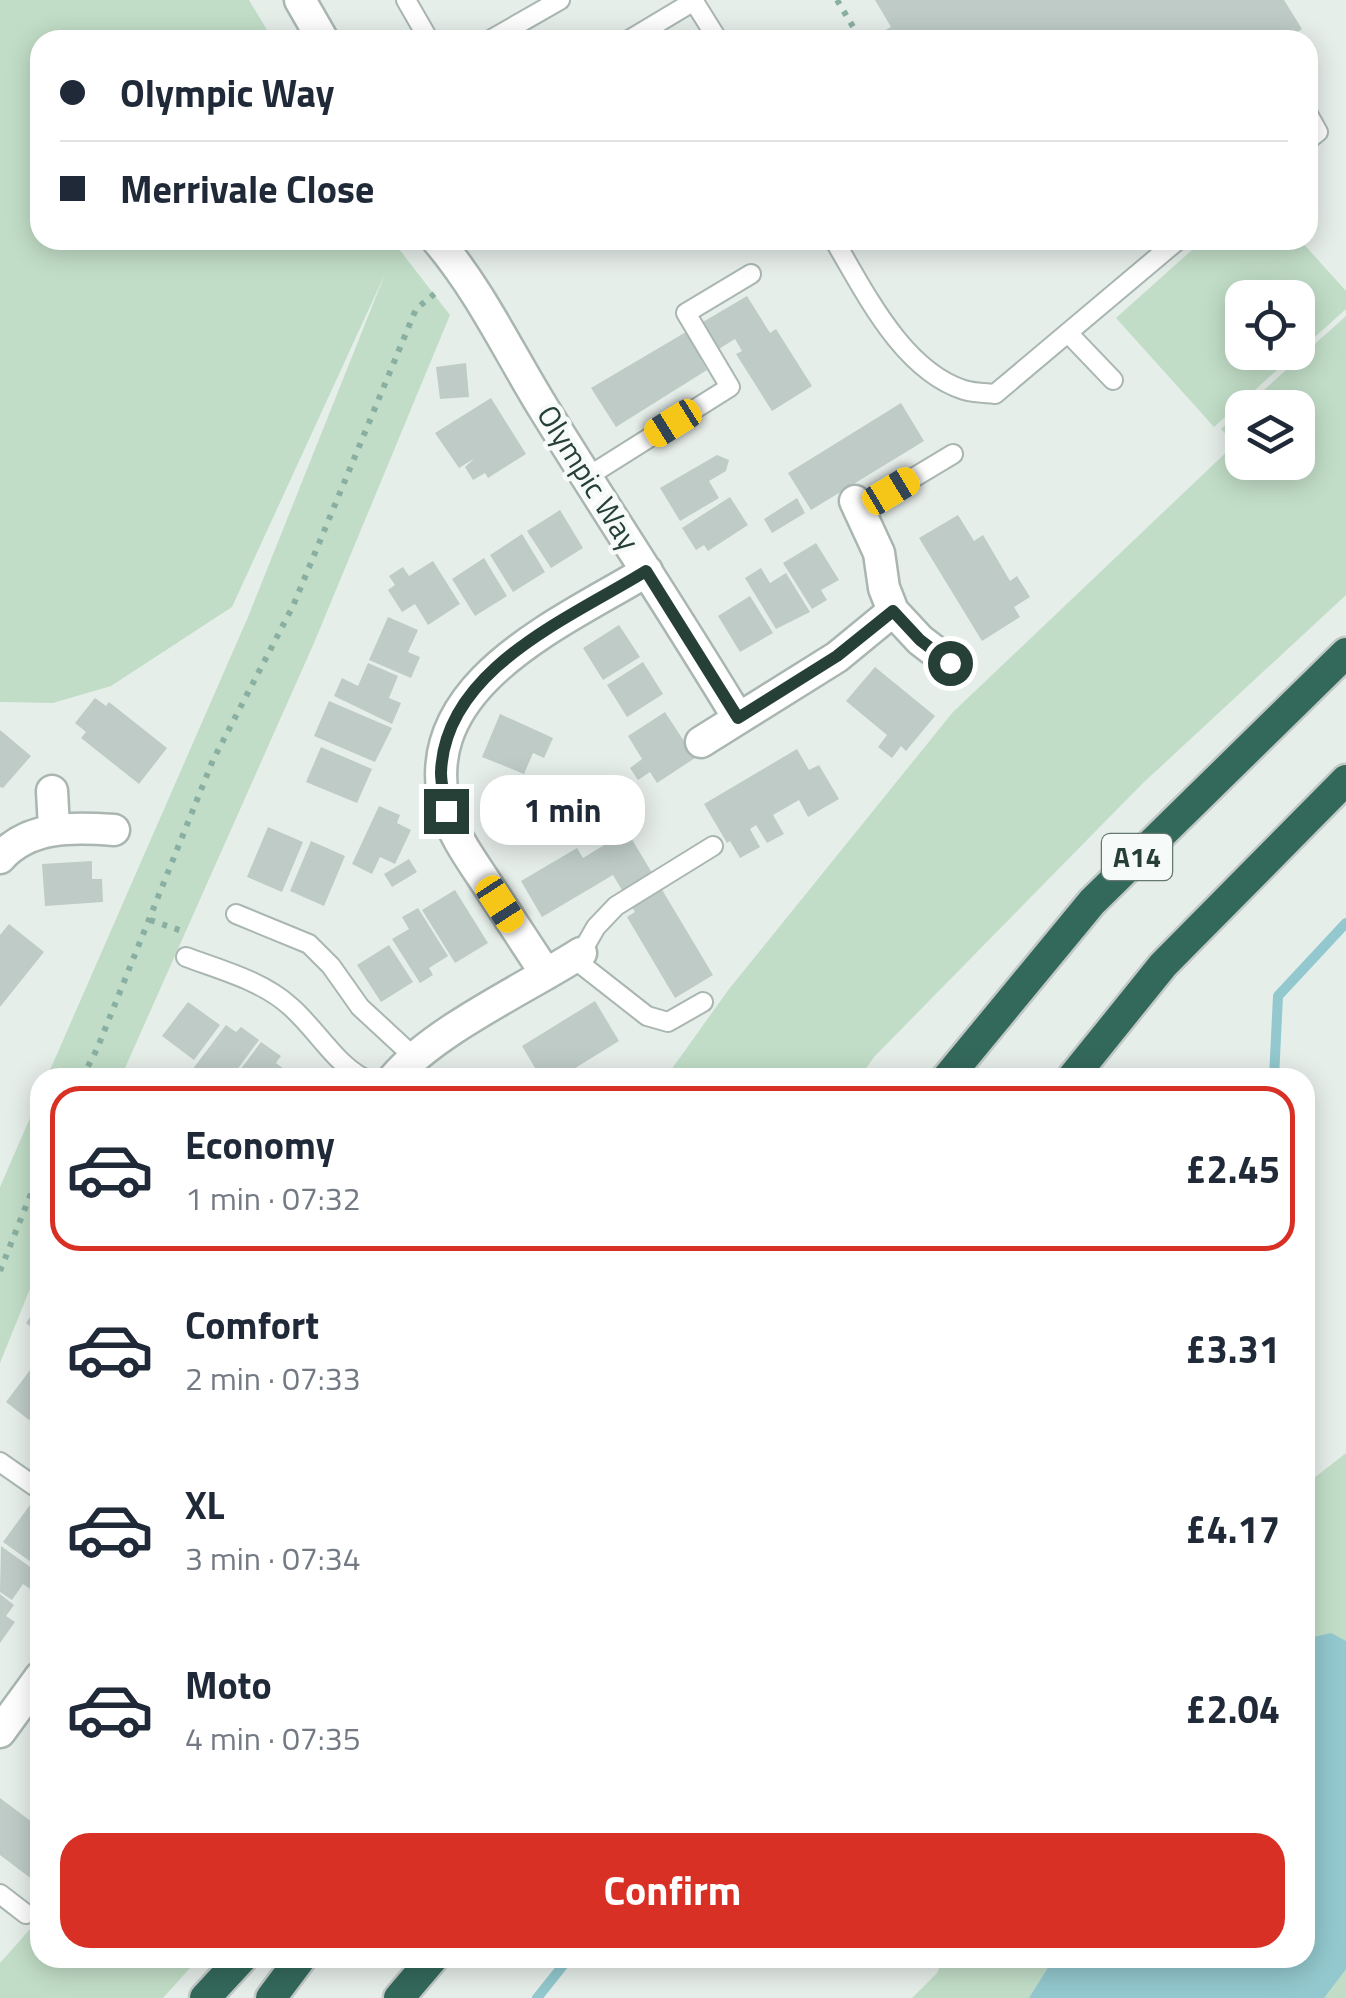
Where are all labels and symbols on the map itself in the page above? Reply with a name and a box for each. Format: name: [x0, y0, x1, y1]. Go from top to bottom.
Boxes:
car: [640, 394, 706, 452]
street label: Olympic Way: [526, 396, 652, 559]
car: [858, 463, 924, 519]
route start: [928, 641, 973, 686]
callout: 1 min: [481, 776, 646, 846]
route end: [424, 789, 469, 834]
road number: A14: [1102, 834, 1172, 880]
car: [471, 871, 529, 937]

